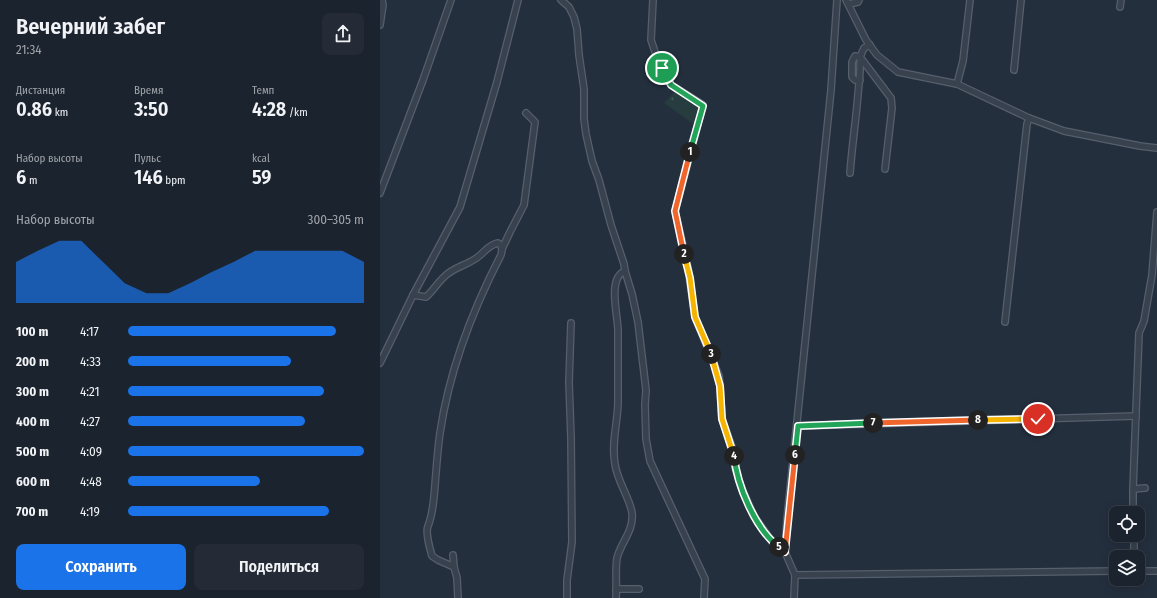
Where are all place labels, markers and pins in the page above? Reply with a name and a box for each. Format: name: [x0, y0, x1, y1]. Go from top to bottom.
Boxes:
pin: [645, 51, 679, 85]
pin: 1: [680, 142, 700, 162]
pin: 2: [674, 244, 694, 264]
pin: 3: [701, 344, 721, 364]
pin: [1021, 402, 1055, 436]
pin: 8: [968, 410, 988, 430]
pin: 7: [863, 413, 883, 433]
pin: 6: [785, 445, 805, 465]
pin: 4: [724, 446, 744, 466]
pin: 5: [769, 537, 789, 557]

